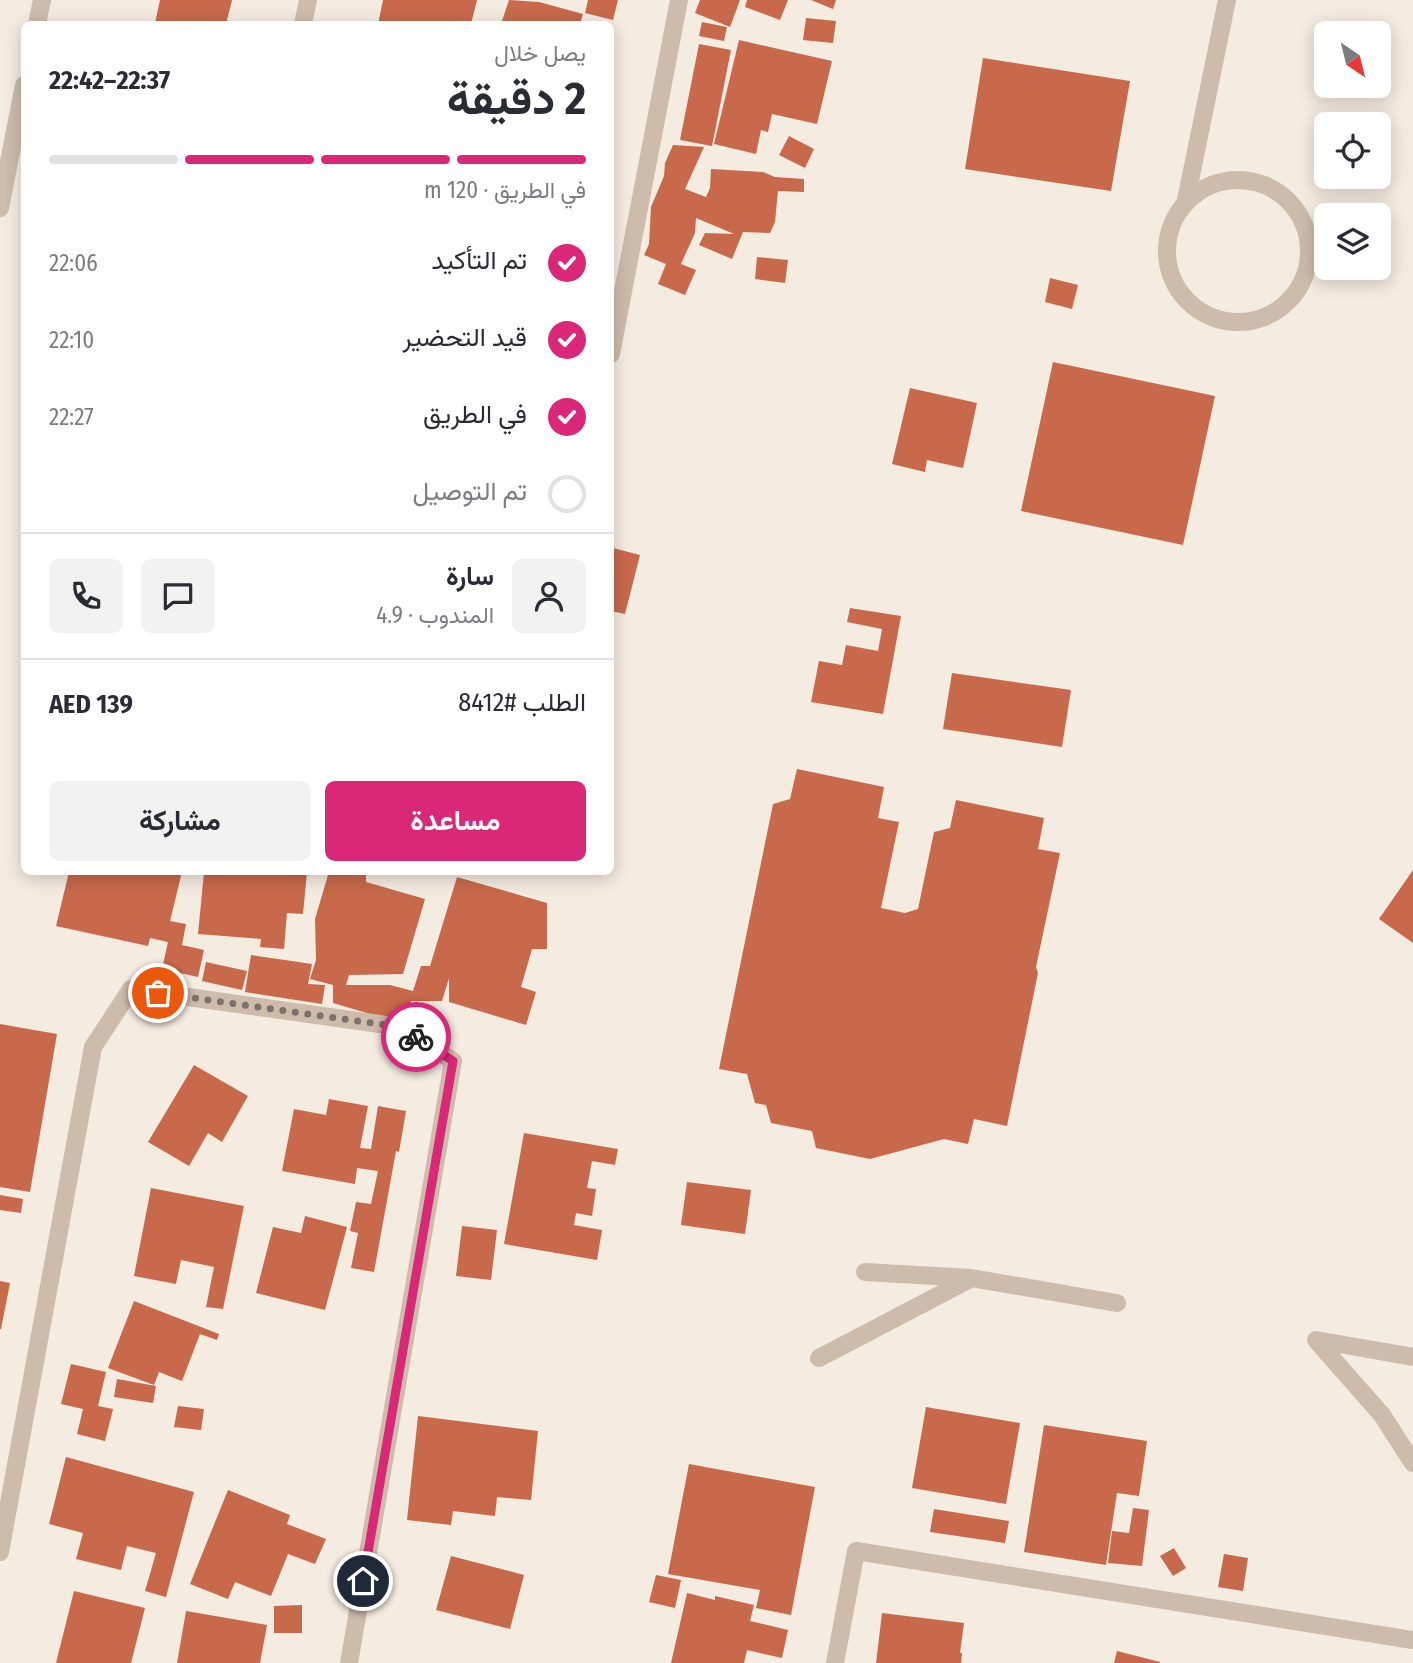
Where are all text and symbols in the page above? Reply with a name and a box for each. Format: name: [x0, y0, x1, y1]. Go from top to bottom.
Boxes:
north arrow: [1314, 21, 1391, 98]
map controls: [1314, 21, 1391, 280]
text: يصل خلال: [494, 39, 586, 67]
text: 22:37–22:42: [49, 65, 170, 96]
text: 2 دقيقة: [447, 71, 586, 126]
button: locate: [1314, 112, 1391, 189]
text: في الطريق · 120 m: [424, 176, 586, 204]
button: layers: [1314, 203, 1391, 280]
icon: check: [548, 244, 586, 282]
text: تم التأكيد: [431, 245, 527, 276]
text: 22:06: [49, 249, 98, 277]
icon: check: [548, 321, 586, 359]
text: قيد التحضير: [402, 322, 527, 353]
text: 22:10: [49, 326, 94, 354]
icon: check: [548, 398, 586, 436]
text: في الطريق: [423, 399, 527, 430]
text: 22:27: [49, 403, 93, 431]
text: تم التوصيل: [413, 476, 527, 507]
button: phone: [49, 559, 123, 633]
button: chat: [141, 559, 215, 633]
button: person: [512, 559, 586, 633]
text: سارة: [446, 561, 494, 592]
text: المندوب · 4.9: [376, 601, 494, 629]
text: الطلب #8412: [458, 687, 586, 718]
text: AED 139: [49, 689, 133, 720]
button: مشاركة: [49, 781, 311, 861]
button: مساعدة: [325, 781, 586, 861]
pin: [128, 963, 188, 1023]
icon: bag: [139, 974, 177, 1012]
courier: [381, 1002, 451, 1072]
icon: bike: [397, 1018, 435, 1056]
pin: [333, 1551, 393, 1611]
icon: home: [344, 1562, 382, 1600]

